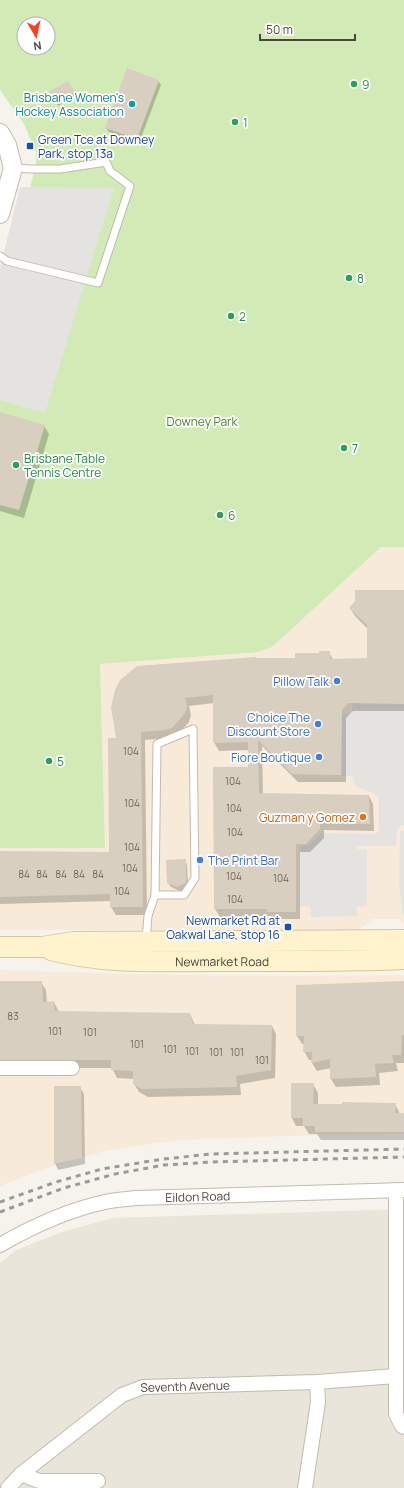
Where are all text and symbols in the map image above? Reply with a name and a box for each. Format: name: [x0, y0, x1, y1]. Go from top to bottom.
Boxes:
north arrow: [16, 16, 56, 56]
scale bar: [260, 16, 355, 42]
text: 50 m: [266, 21, 293, 38]
text: N: [32, 38, 43, 54]
place label: 9: [362, 76, 369, 93]
marker: 9: [349, 79, 359, 89]
place label: Brisbane Women's Hockey Association: [16, 89, 124, 120]
marker: Brisbane Women's Hockey Association: [127, 99, 137, 109]
place label: 1: [243, 114, 248, 131]
marker: 1: [230, 117, 240, 127]
place label: Green Tce at Downey Park, stop 13a: [38, 131, 155, 162]
marker: Green Tce at Downey Park, stop 13a: [25, 141, 35, 151]
place label: 8: [357, 270, 364, 287]
marker: 8: [344, 273, 354, 283]
place label: 2: [239, 308, 246, 325]
marker: 2: [226, 311, 236, 321]
park label: Downey Park: [167, 413, 238, 430]
place label: 7: [352, 440, 358, 457]
marker: 7: [339, 443, 349, 453]
place label: Brisbane Table Tennis Centre: [24, 450, 105, 481]
marker: Brisbane Table Tennis Centre: [11, 460, 21, 470]
place label: 6: [228, 507, 235, 524]
marker: 6: [215, 510, 225, 520]
place label: Pillow Talk: [273, 673, 330, 690]
marker: Pillow Talk: [332, 676, 342, 686]
place label: Choice The Discount Store: [228, 709, 310, 740]
marker: Choice The Discount Store: [313, 719, 323, 729]
house number: 104: [123, 744, 139, 758]
place label: Fiore Boutique: [231, 749, 311, 766]
marker: Fiore Boutique: [314, 752, 324, 762]
place label: 5: [57, 753, 64, 770]
marker: 5: [44, 756, 54, 766]
house number: 104: [225, 774, 241, 788]
house number: 104: [124, 796, 140, 810]
house number: 104: [226, 801, 242, 815]
place label: Guzman y Gomez: [259, 809, 355, 826]
marker: Guzman y Gomez: [358, 812, 368, 822]
house number: 104: [227, 825, 243, 839]
house number: 104: [124, 840, 140, 854]
place label: The Print Bar: [208, 852, 279, 869]
marker: The Print Bar: [195, 855, 205, 865]
house number: 104: [122, 861, 138, 875]
house number: 84: [18, 867, 30, 881]
house number: 84: [36, 867, 48, 881]
house number: 84: [55, 867, 67, 881]
house number: 84: [73, 867, 85, 881]
house number: 84: [92, 867, 104, 881]
house number: 104: [226, 869, 242, 883]
house number: 104: [273, 871, 289, 885]
house number: 104: [114, 884, 130, 898]
house number: 104: [227, 892, 243, 906]
place label: Newmarket Rd at Oakwal Lane, stop 16: [166, 912, 280, 943]
marker: Newmarket Rd at Oakwal Lane, stop 16: [283, 922, 293, 932]
street label: Newmarket Road: [175, 952, 269, 970]
house number: 83: [7, 1009, 19, 1023]
house number: 101: [48, 1024, 62, 1038]
house number: 101: [83, 1025, 97, 1039]
house number: 101: [130, 1037, 144, 1051]
house number: 101: [163, 1042, 177, 1056]
house number: 101: [185, 1044, 199, 1058]
house number: 101: [209, 1045, 223, 1059]
house number: 101: [230, 1045, 244, 1059]
house number: 101: [255, 1053, 269, 1067]
street label: Eildon Road: [165, 1187, 230, 1206]
street label: Seventh Avenue: [140, 1376, 230, 1396]

